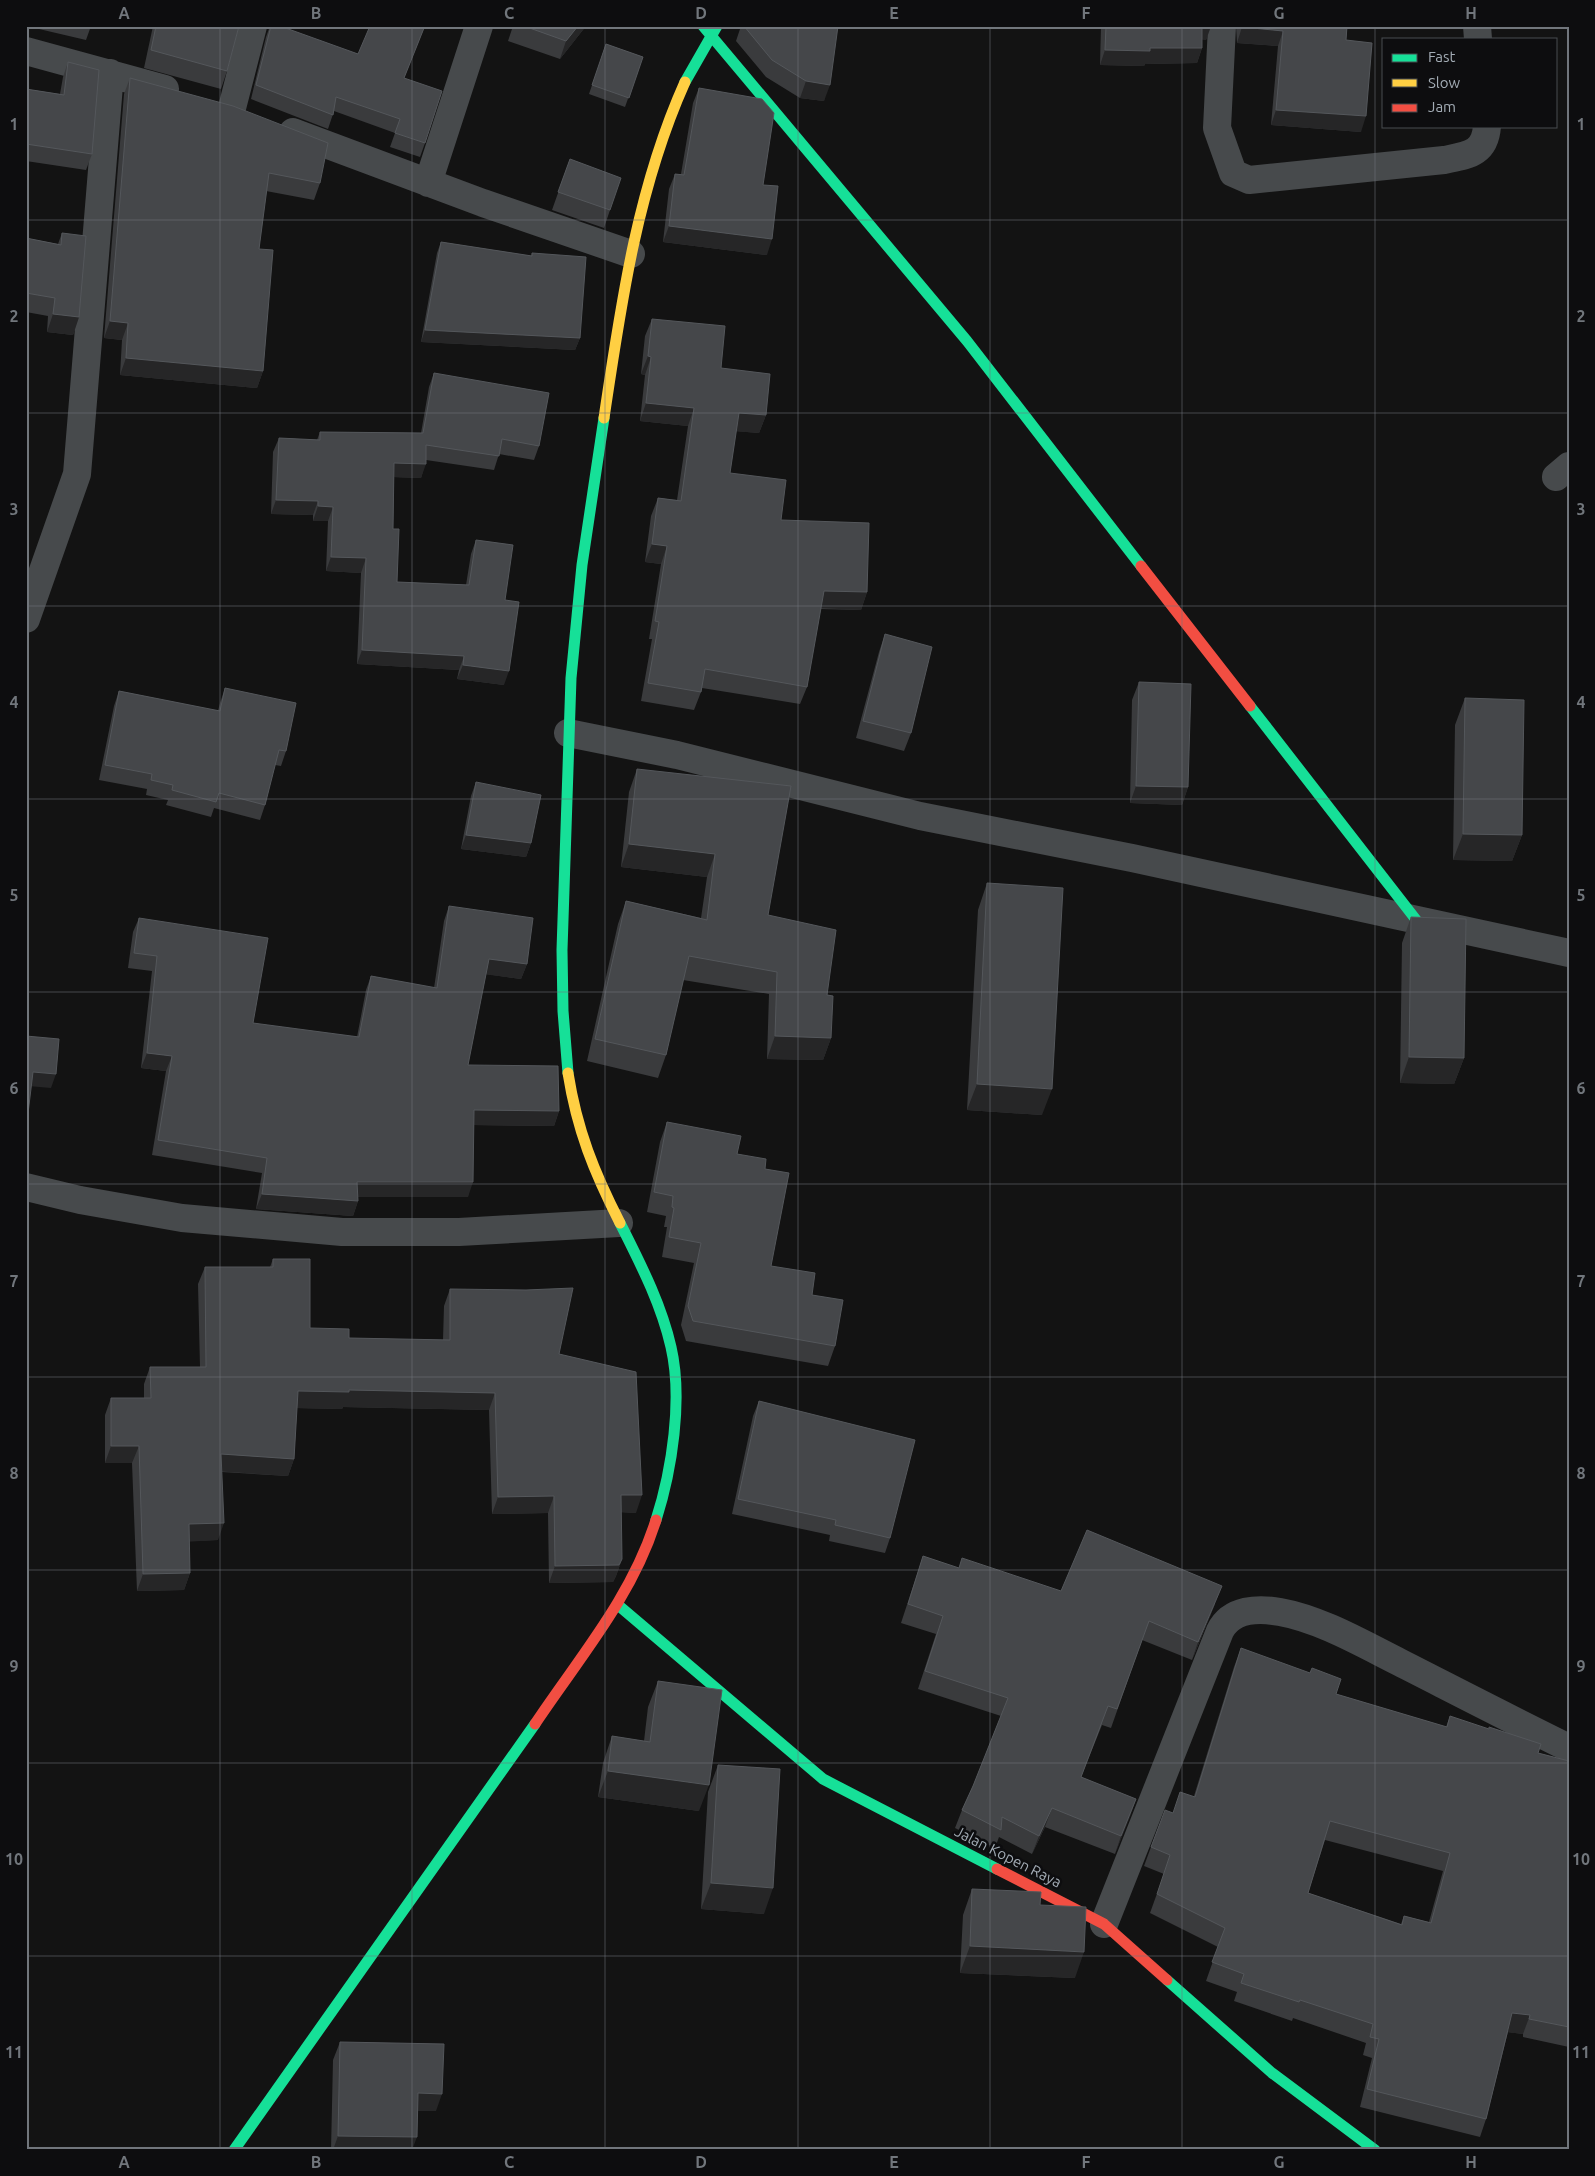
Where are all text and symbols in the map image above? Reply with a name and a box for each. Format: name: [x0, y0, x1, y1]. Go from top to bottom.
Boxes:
text: A: [118, 4, 130, 22]
text: B: [311, 4, 321, 22]
text: C: [504, 4, 514, 22]
text: D: [695, 4, 707, 22]
text: E: [889, 4, 899, 22]
text: F: [1082, 4, 1091, 22]
text: G: [1273, 4, 1285, 22]
text: H: [1465, 4, 1477, 22]
legend: [1382, 38, 1558, 128]
text: Fast: [1428, 48, 1456, 65]
text: Slow: [1428, 74, 1461, 91]
text: Jam: [1428, 98, 1456, 115]
text: 1: [9, 115, 19, 133]
text: 1: [1576, 115, 1586, 133]
text: 2: [9, 307, 19, 325]
text: 2: [1576, 307, 1586, 325]
text: 3: [9, 500, 19, 518]
text: 3: [1576, 500, 1586, 518]
text: 4: [9, 693, 19, 711]
text: 4: [1576, 693, 1586, 711]
text: 5: [9, 886, 19, 904]
text: 5: [1576, 886, 1586, 904]
text: 6: [9, 1079, 19, 1097]
text: 6: [1576, 1079, 1586, 1097]
text: 7: [9, 1272, 19, 1290]
text: 7: [1576, 1272, 1586, 1290]
text: 8: [9, 1464, 19, 1482]
text: 8: [1576, 1464, 1586, 1482]
text: 9: [9, 1657, 19, 1675]
text: 9: [1576, 1657, 1586, 1675]
street label: Jalan Kopen Raya: [952, 1822, 1064, 1891]
text: 10: [5, 1850, 23, 1868]
text: 10: [1572, 1850, 1590, 1868]
text: 11: [5, 2043, 23, 2061]
text: 11: [1572, 2043, 1590, 2061]
text: A: [118, 2153, 130, 2171]
text: B: [311, 2153, 321, 2171]
text: C: [504, 2153, 514, 2171]
text: D: [695, 2153, 707, 2171]
text: E: [889, 2153, 899, 2171]
text: F: [1082, 2153, 1091, 2171]
text: G: [1273, 2153, 1285, 2171]
text: H: [1465, 2153, 1477, 2171]

